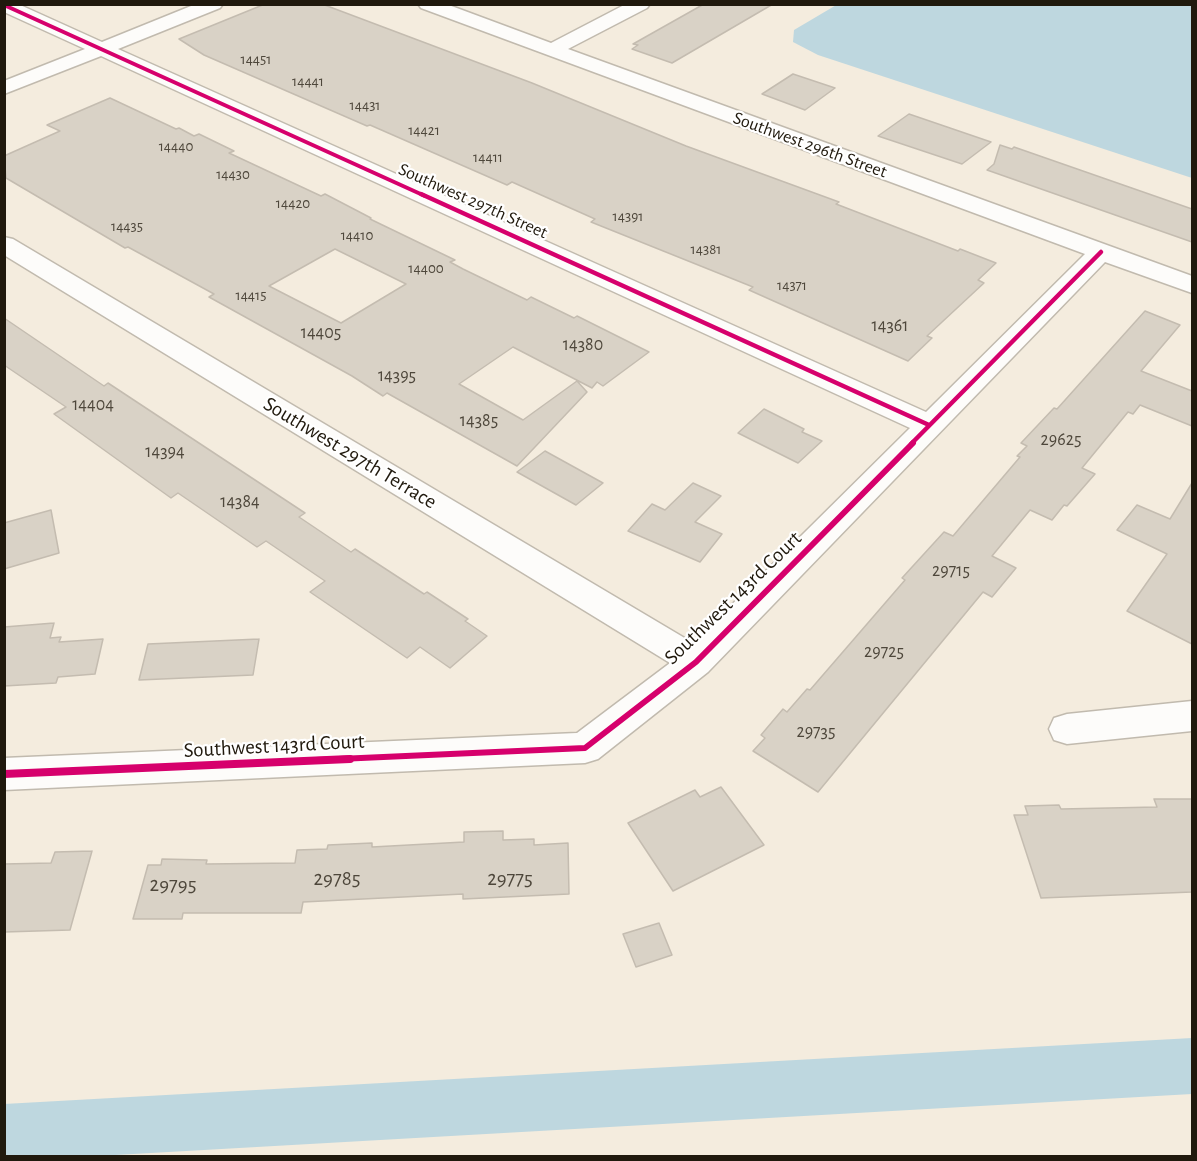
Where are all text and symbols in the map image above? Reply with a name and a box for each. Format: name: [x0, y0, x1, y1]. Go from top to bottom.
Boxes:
house number: 14451: [240, 50, 272, 68]
house number: 14441: [292, 72, 324, 90]
house number: 14431: [350, 96, 380, 114]
street label: Southwest 296th Street: [730, 107, 890, 183]
house number: 14421: [408, 121, 440, 139]
house number: 14440: [159, 137, 193, 155]
house number: 14411: [473, 148, 503, 166]
street label: Southwest 297th Street: [395, 158, 551, 244]
house number: 14430: [216, 165, 250, 183]
house number: 14420: [276, 194, 310, 212]
house number: 14391: [613, 207, 643, 225]
house number: 14435: [111, 217, 143, 235]
house number: 14410: [341, 226, 373, 244]
house number: 14381: [691, 240, 721, 258]
house number: 14400: [408, 259, 444, 277]
house number: 14371: [777, 276, 807, 294]
house number: 14415: [235, 286, 267, 304]
house number: 14361: [872, 315, 908, 337]
house number: 14405: [301, 322, 341, 344]
house number: 14380: [563, 334, 603, 356]
house number: 14395: [378, 365, 416, 387]
street label: Southwest 297th Terrace: [259, 391, 441, 515]
house number: 14404: [72, 394, 114, 416]
house number: 14385: [460, 410, 498, 432]
house number: 29625: [1041, 429, 1081, 451]
house number: 14394: [145, 441, 185, 463]
house number: 14384: [220, 491, 260, 513]
street label: Southwest 143rd Court: [659, 526, 807, 670]
house number: 29715: [932, 560, 970, 582]
house number: 29725: [864, 641, 904, 663]
house number: 29735: [796, 721, 836, 743]
street label: Southwest 143rd Court: [183, 729, 365, 763]
house number: 29785: [314, 866, 360, 892]
house number: 29775: [487, 866, 533, 892]
house number: 29795: [150, 872, 196, 898]

